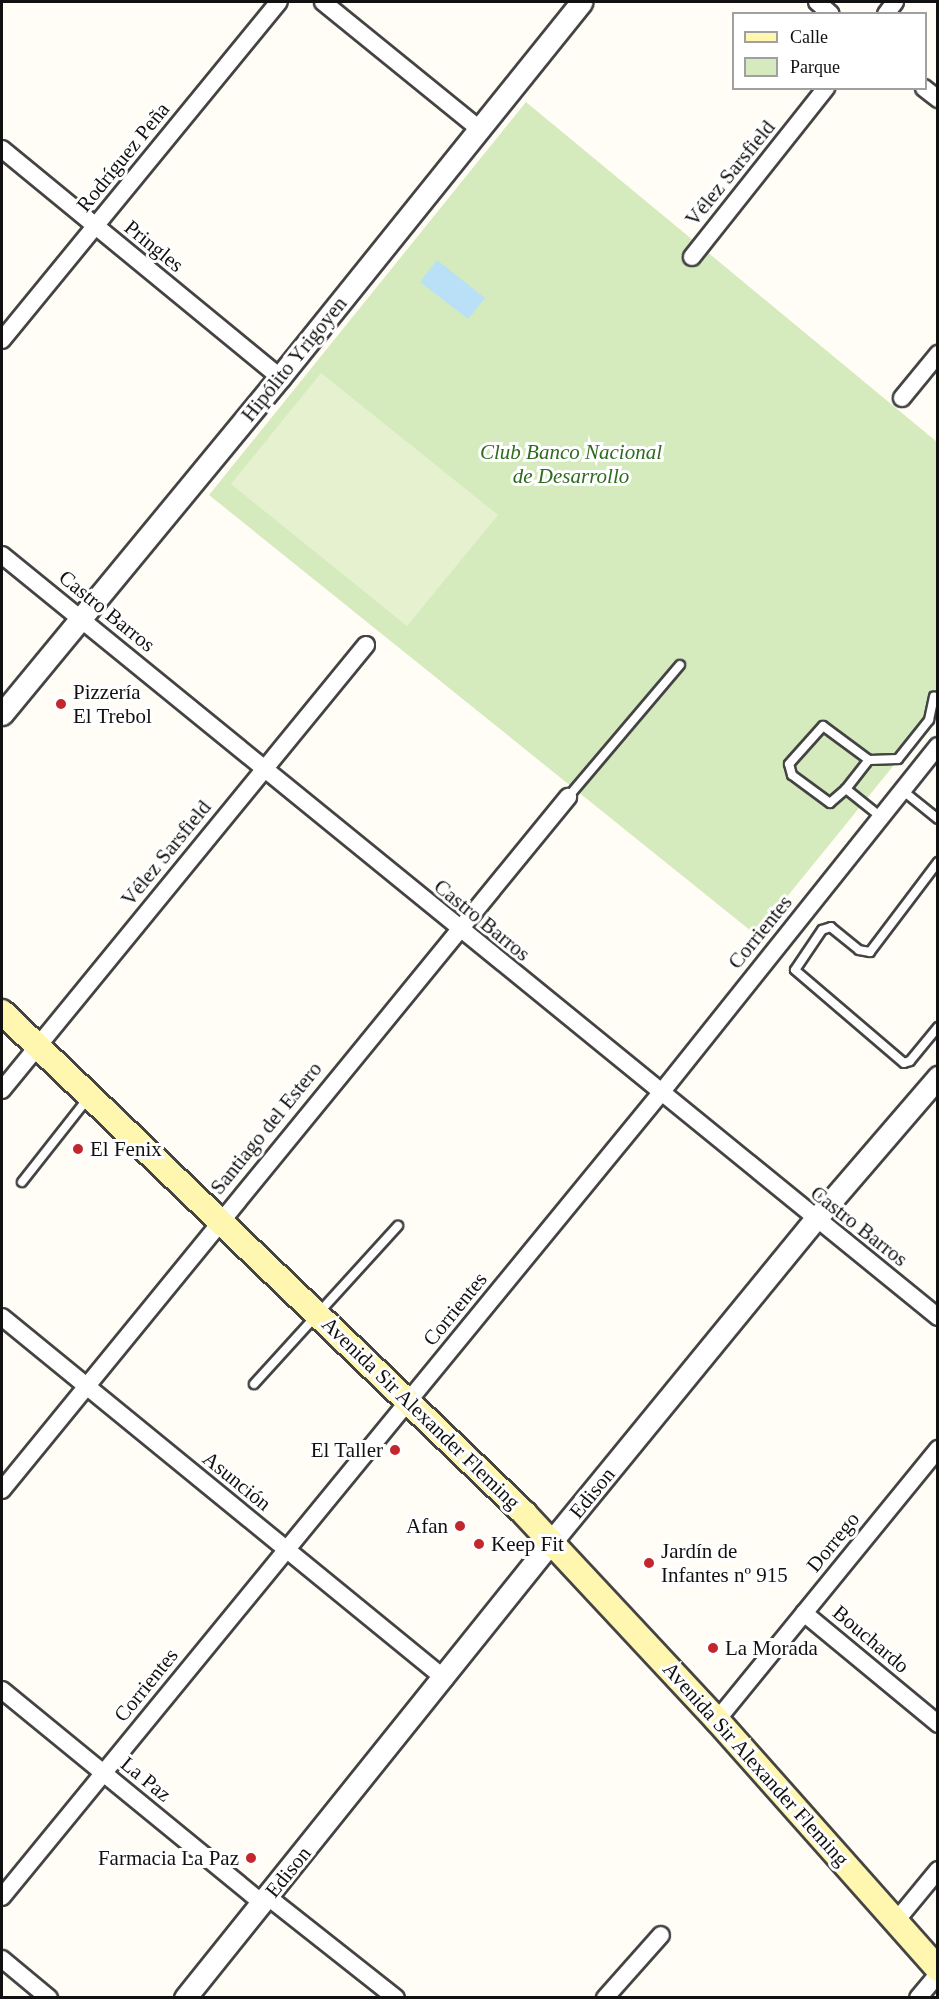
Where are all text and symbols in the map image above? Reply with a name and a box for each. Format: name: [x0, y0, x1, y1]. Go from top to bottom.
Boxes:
legend: [732, 12, 927, 90]
text: Calle: [790, 27, 828, 47]
text: Parque: [790, 57, 840, 77]
street label: Rodríguez Peña: [71, 97, 175, 217]
street label: Vélez Sarsfield: [680, 115, 780, 231]
street label: Pringles: [119, 215, 189, 277]
street label: Hipólito Yrigoyen: [236, 291, 352, 427]
park label: Club Banco Nacional de Desarrollo: [480, 439, 662, 489]
street label: Castro Barros: [54, 565, 160, 657]
place label: Pizzería El Trebol: [73, 679, 152, 729]
marker: Pizzería El Trebol: [54, 697, 68, 711]
street label: Vélez Sarsfield: [116, 795, 216, 911]
street label: Castro Barros: [429, 874, 535, 966]
street label: Corrientes: [723, 890, 797, 974]
street label: Santiago del Estero: [205, 1057, 327, 1199]
place label: El Fenix: [90, 1136, 162, 1162]
marker: El Fenix: [71, 1142, 85, 1156]
street label: Castro Barros: [806, 1180, 912, 1272]
street label: Corrientes: [418, 1267, 492, 1351]
street label: Avenida Sir Alexander Fleming: [316, 1311, 526, 1515]
place label: El Taller: [310, 1437, 383, 1463]
marker: El Taller: [388, 1443, 402, 1457]
street label: Asunción: [198, 1446, 276, 1516]
street label: Edison: [564, 1462, 620, 1524]
street label: Dorrego: [801, 1507, 865, 1577]
place label: Afan: [406, 1513, 448, 1539]
marker: Afan: [453, 1519, 467, 1533]
place label: Keep Fit: [491, 1531, 564, 1557]
marker: Keep Fit: [472, 1537, 486, 1551]
place label: Jardín de Infantes nº 915: [661, 1538, 788, 1588]
marker: Jardín de Infantes nº 915: [642, 1556, 656, 1570]
street label: Bouchardo: [828, 1600, 914, 1678]
place label: La Morada: [725, 1635, 818, 1661]
marker: La Morada: [706, 1641, 720, 1655]
street label: Corrientes: [109, 1643, 183, 1727]
street label: Avenida Sir Alexander Fleming: [657, 1656, 855, 1872]
street label: La Paz: [116, 1751, 176, 1807]
street label: Edison: [260, 1841, 316, 1903]
place label: Farmacia La Paz: [98, 1845, 239, 1871]
marker: Farmacia La Paz: [244, 1851, 258, 1865]

